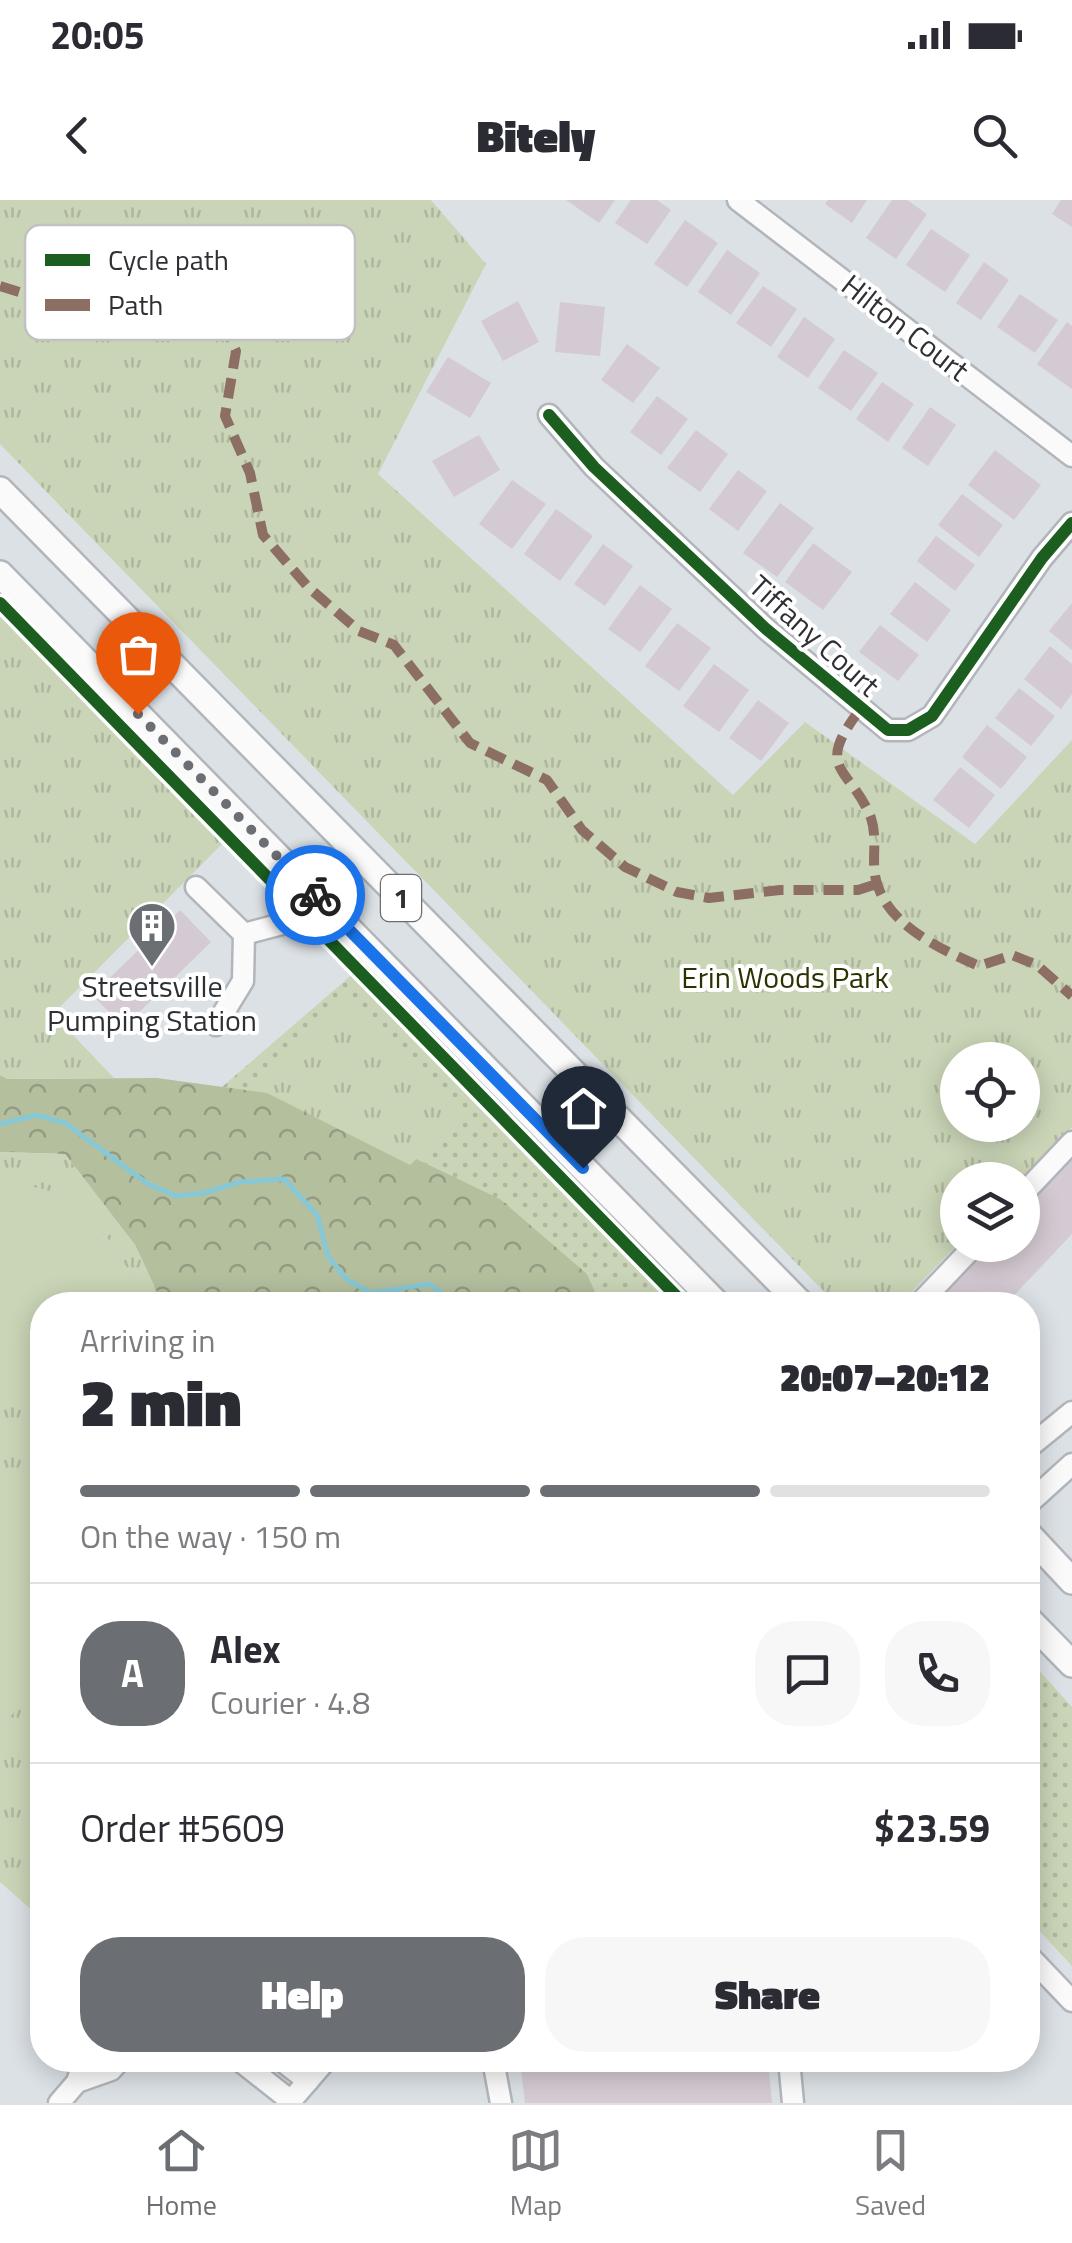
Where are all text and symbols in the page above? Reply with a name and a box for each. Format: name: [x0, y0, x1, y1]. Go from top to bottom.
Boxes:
text: 20:05: [50, 6, 145, 64]
text: Bitely: [477, 101, 595, 169]
icon: back: [50, 108, 105, 163]
icon: search: [967, 108, 1022, 163]
legend: [25, 225, 355, 340]
text: Cycle path: [108, 238, 229, 281]
street label: Hilton Court: [832, 262, 980, 392]
text: Path: [108, 283, 163, 326]
street label: Tiffany Court: [739, 564, 891, 707]
pin: [96, 612, 181, 715]
icon: bag: [111, 627, 166, 682]
courier: [265, 845, 365, 945]
icon: bike: [288, 868, 343, 923]
road number: 1: [381, 875, 421, 921]
building icon: Streetsville Pumping Station: [126, 900, 178, 968]
park label: Erin Woods Park: [681, 954, 889, 1000]
place label: Streetsville Pumping Station: [47, 963, 257, 1043]
map controls: [940, 1042, 1040, 1262]
button: locate: [940, 1042, 1040, 1142]
pin: [541, 1066, 626, 1169]
icon: home: [556, 1081, 611, 1136]
button: layers: [940, 1162, 1040, 1262]
text: Arriving in: [80, 1316, 216, 1364]
text: 20:07–20:12: [780, 1348, 990, 1406]
text: 2 min: [80, 1352, 241, 1451]
text: On the way · 150 m: [80, 1512, 341, 1560]
text: Alex: [210, 1620, 281, 1678]
button: chat: [755, 1621, 860, 1726]
button: phone: [885, 1621, 990, 1726]
text: A: [121, 1644, 144, 1702]
text: Courier · 4.8: [210, 1678, 370, 1726]
text: Order #5609: [80, 1799, 285, 1857]
text: $23.59: [874, 1799, 990, 1857]
button: Help: [80, 1937, 525, 2052]
button: Share: [545, 1937, 990, 2052]
tab: Home: [146, 2123, 217, 2226]
tab: Map: [508, 2123, 563, 2226]
tab: Saved: [855, 2123, 926, 2226]

